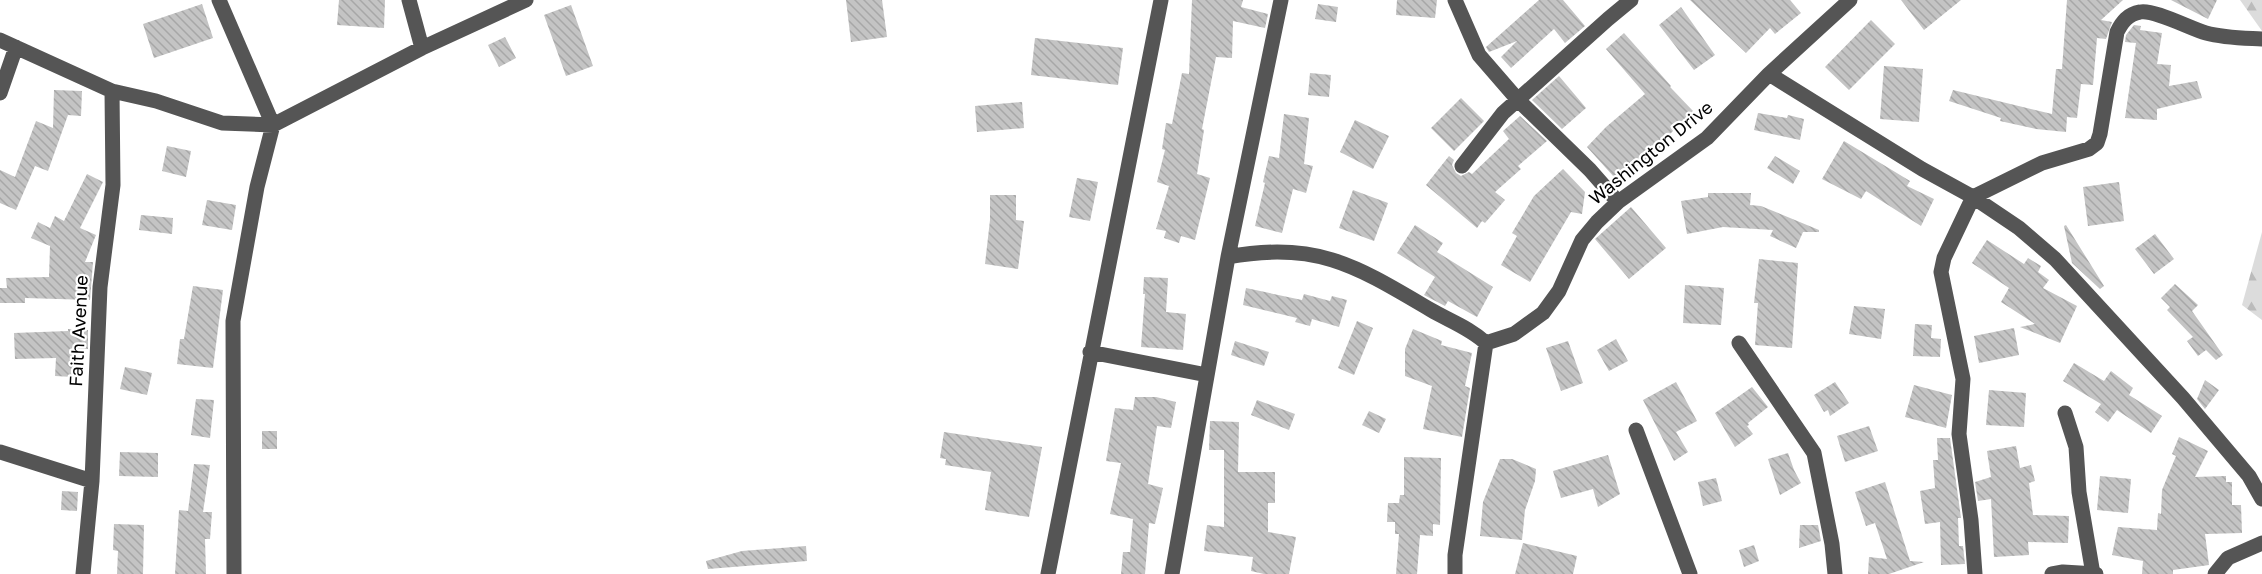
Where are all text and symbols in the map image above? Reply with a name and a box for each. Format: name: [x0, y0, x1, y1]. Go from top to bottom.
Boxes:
street label: Washington Drive: [1584, 96, 1717, 209]
street label: Faith Avenue: [64, 275, 92, 387]

